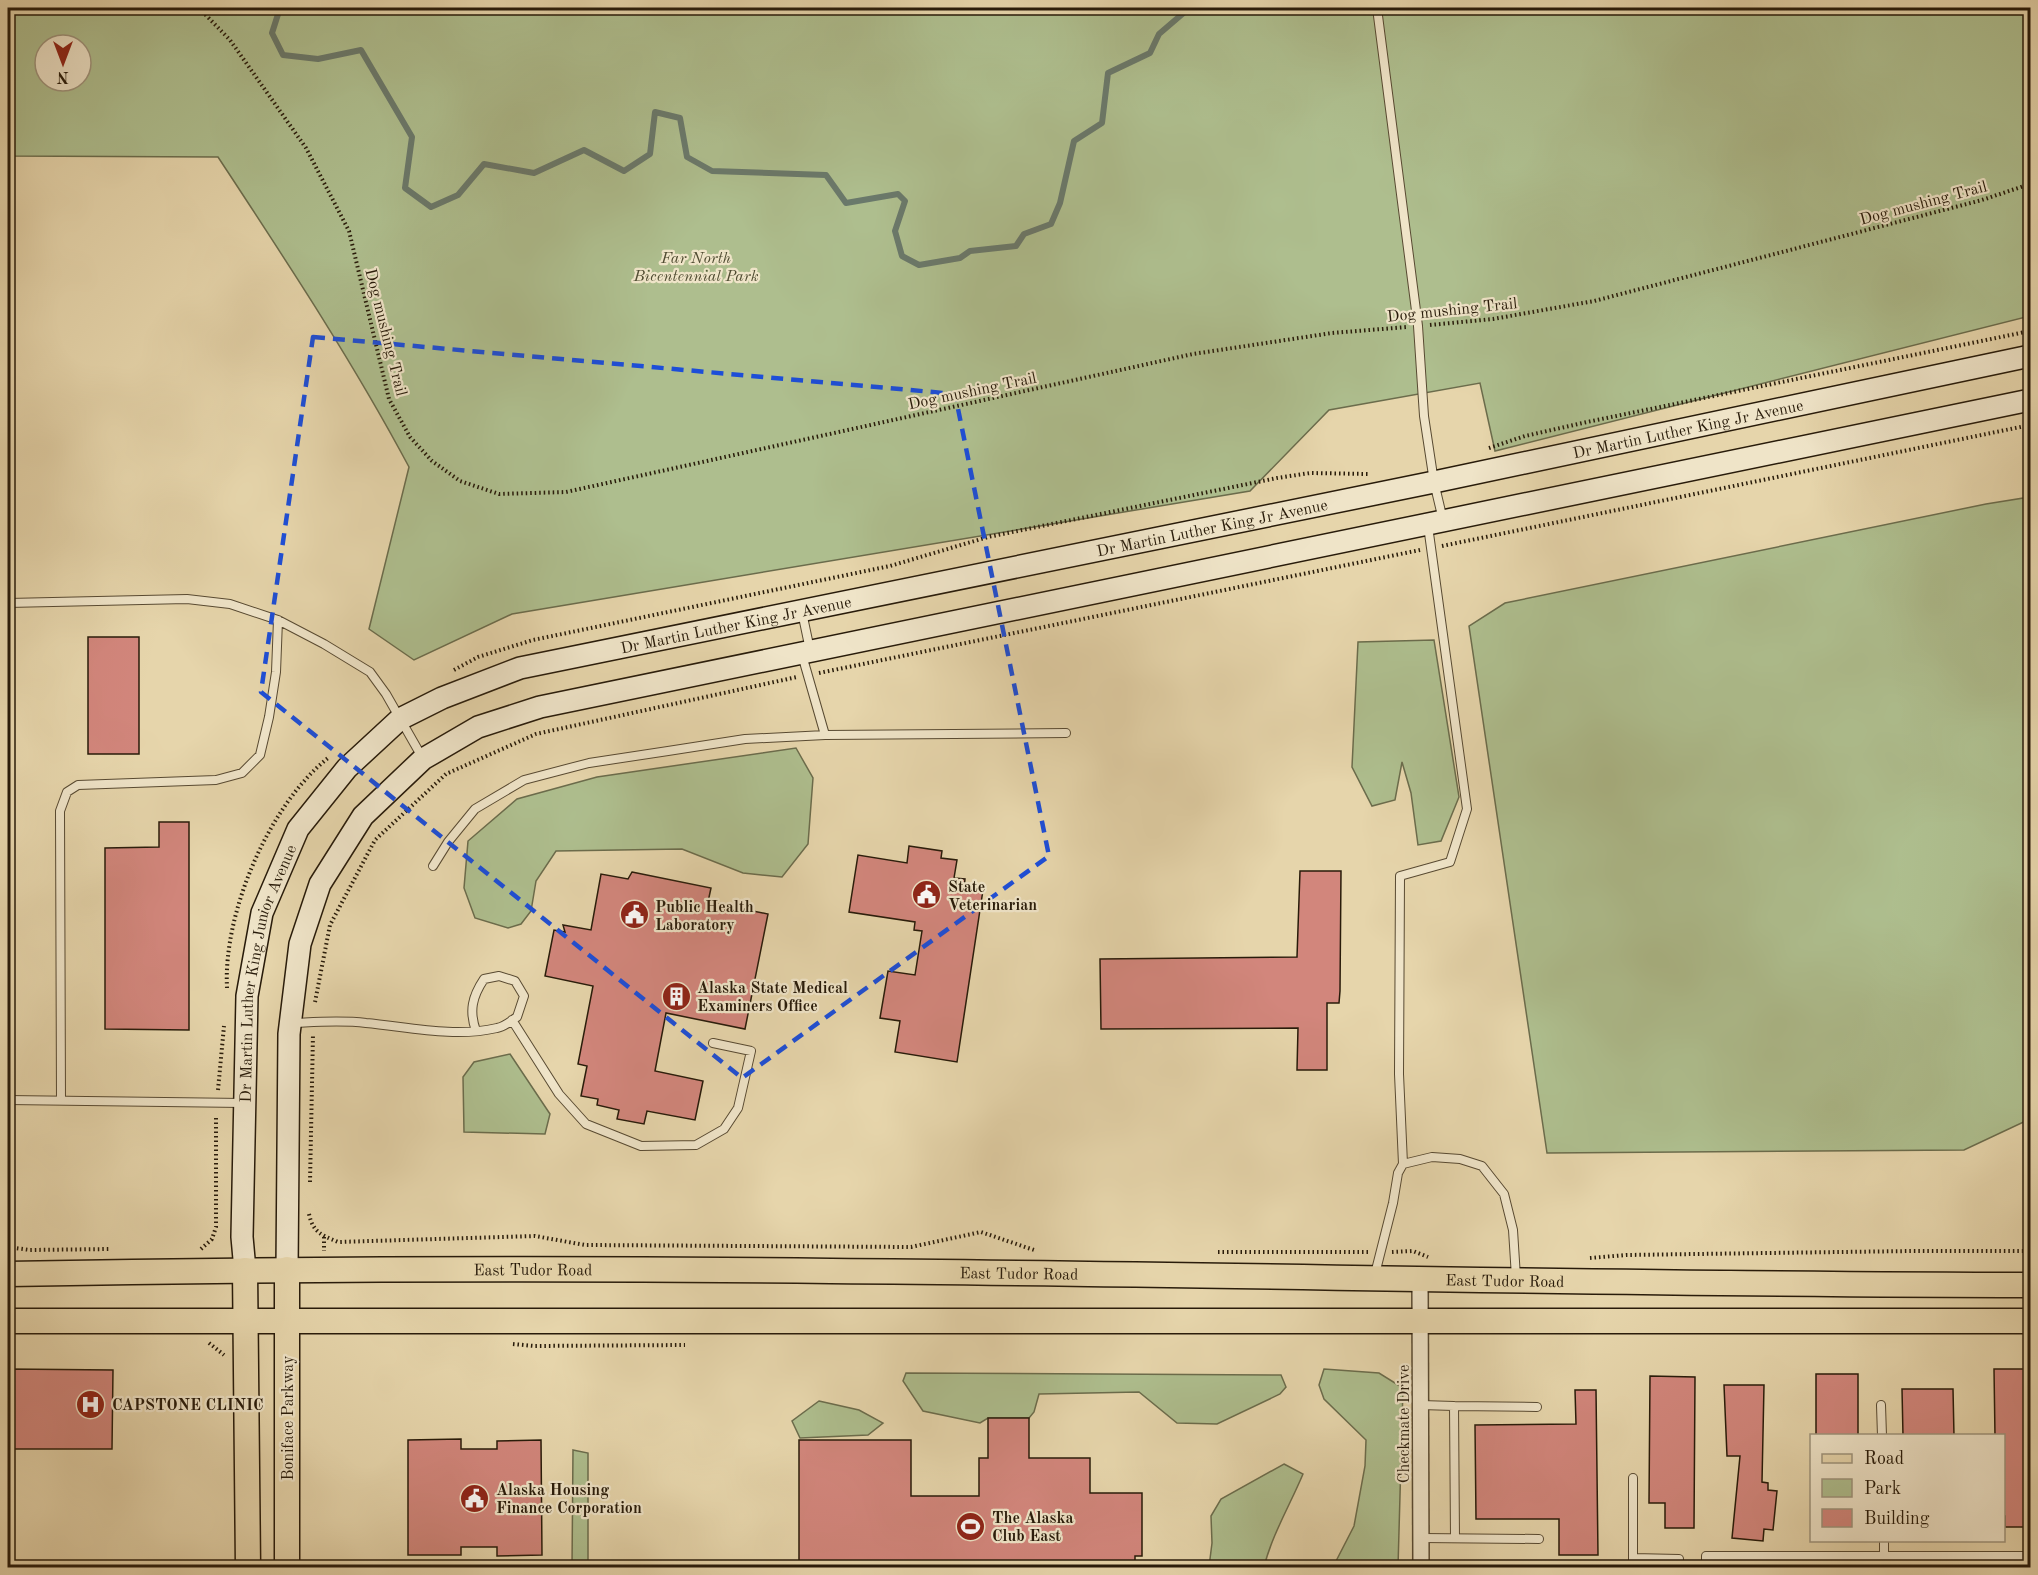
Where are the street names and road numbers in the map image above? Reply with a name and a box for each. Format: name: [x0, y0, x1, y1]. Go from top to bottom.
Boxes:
street label: Dog mushing Trail: [1858, 179, 1989, 229]
street label: Dog mushing Trail: [361, 267, 409, 398]
street label: Dog mushing Trail: [1386, 296, 1518, 326]
street label: Dog mushing Trail: [907, 371, 1038, 413]
street label: Dr Martin Luther King Jr Avenue: [1571, 398, 1805, 462]
street label: Dr Martin Luther King Jr Avenue: [1095, 498, 1329, 560]
street label: Dr Martin Luther King Jr Avenue: [619, 595, 853, 657]
street label: Dr Martin Luther King Junior Avenue: [239, 843, 300, 1103]
street label: East Tudor Road: [473, 1263, 592, 1279]
street label: East Tudor Road: [959, 1266, 1079, 1284]
street label: East Tudor Road: [1445, 1273, 1565, 1291]
street label: Boniface Parkway: [281, 1355, 297, 1480]
street label: Checkmate Drive: [1397, 1365, 1413, 1483]

